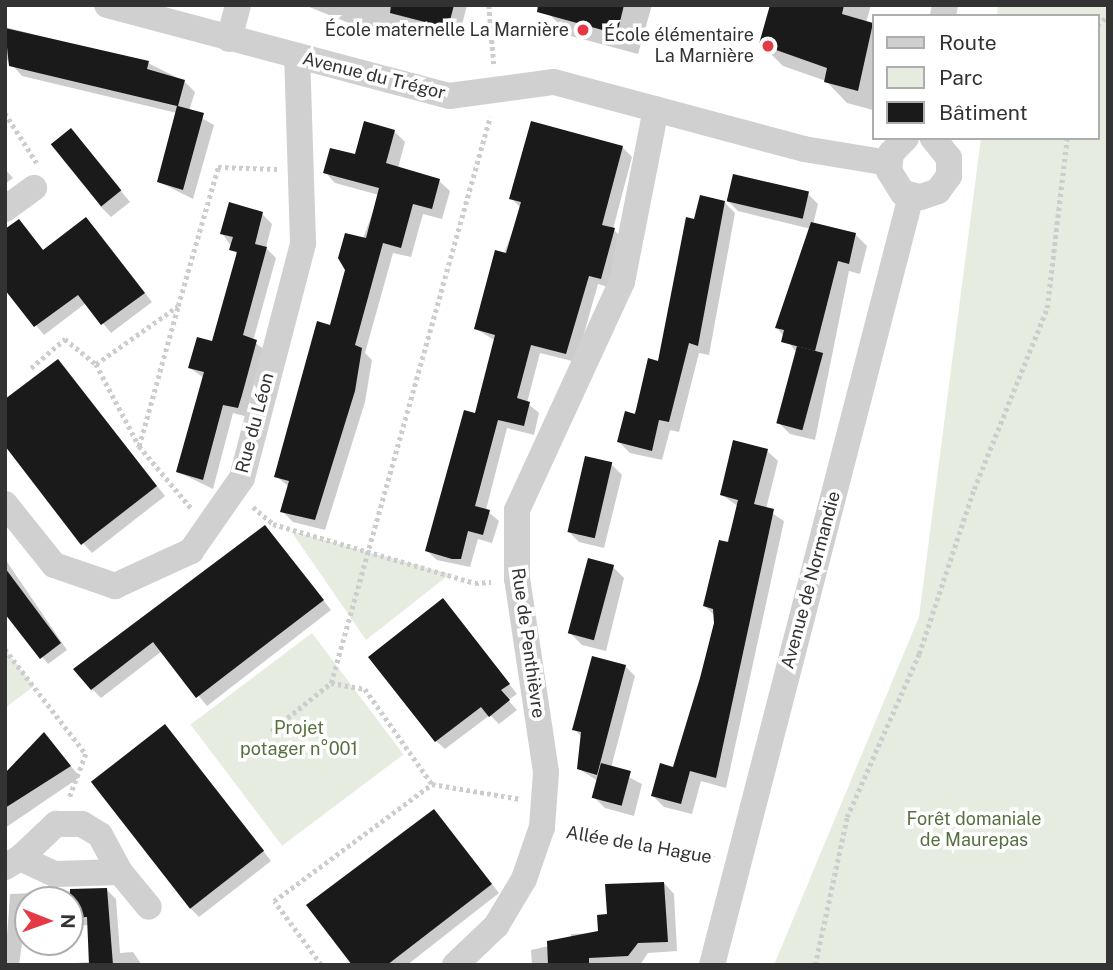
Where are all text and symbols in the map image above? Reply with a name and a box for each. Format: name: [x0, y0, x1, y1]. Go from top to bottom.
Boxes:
legend: [872, 14, 1099, 140]
place label: École maternelle La Marnière: [325, 19, 569, 41]
marker: École maternelle La Marnière: [575, 22, 591, 38]
place label: École élémentaire La Marnière: [604, 25, 754, 68]
text: Route: [939, 30, 997, 55]
marker: École élémentaire La Marnière: [760, 38, 776, 54]
street label: Avenue du Trégor: [300, 48, 448, 104]
text: Parc: [939, 65, 983, 90]
text: Bâtiment: [939, 100, 1028, 125]
street label: Rue du Léon: [231, 370, 279, 476]
street label: Avenue de Normandie: [777, 489, 845, 671]
street label: Rue de Penthièvre: [507, 566, 549, 720]
park label: Projet potager n°001: [240, 718, 358, 760]
park label: Forêt domaniale de Maurepas: [906, 809, 1042, 852]
street label: Allée de la Hague: [564, 822, 714, 868]
north arrow: [14, 886, 84, 956]
text: N: [57, 914, 79, 929]

